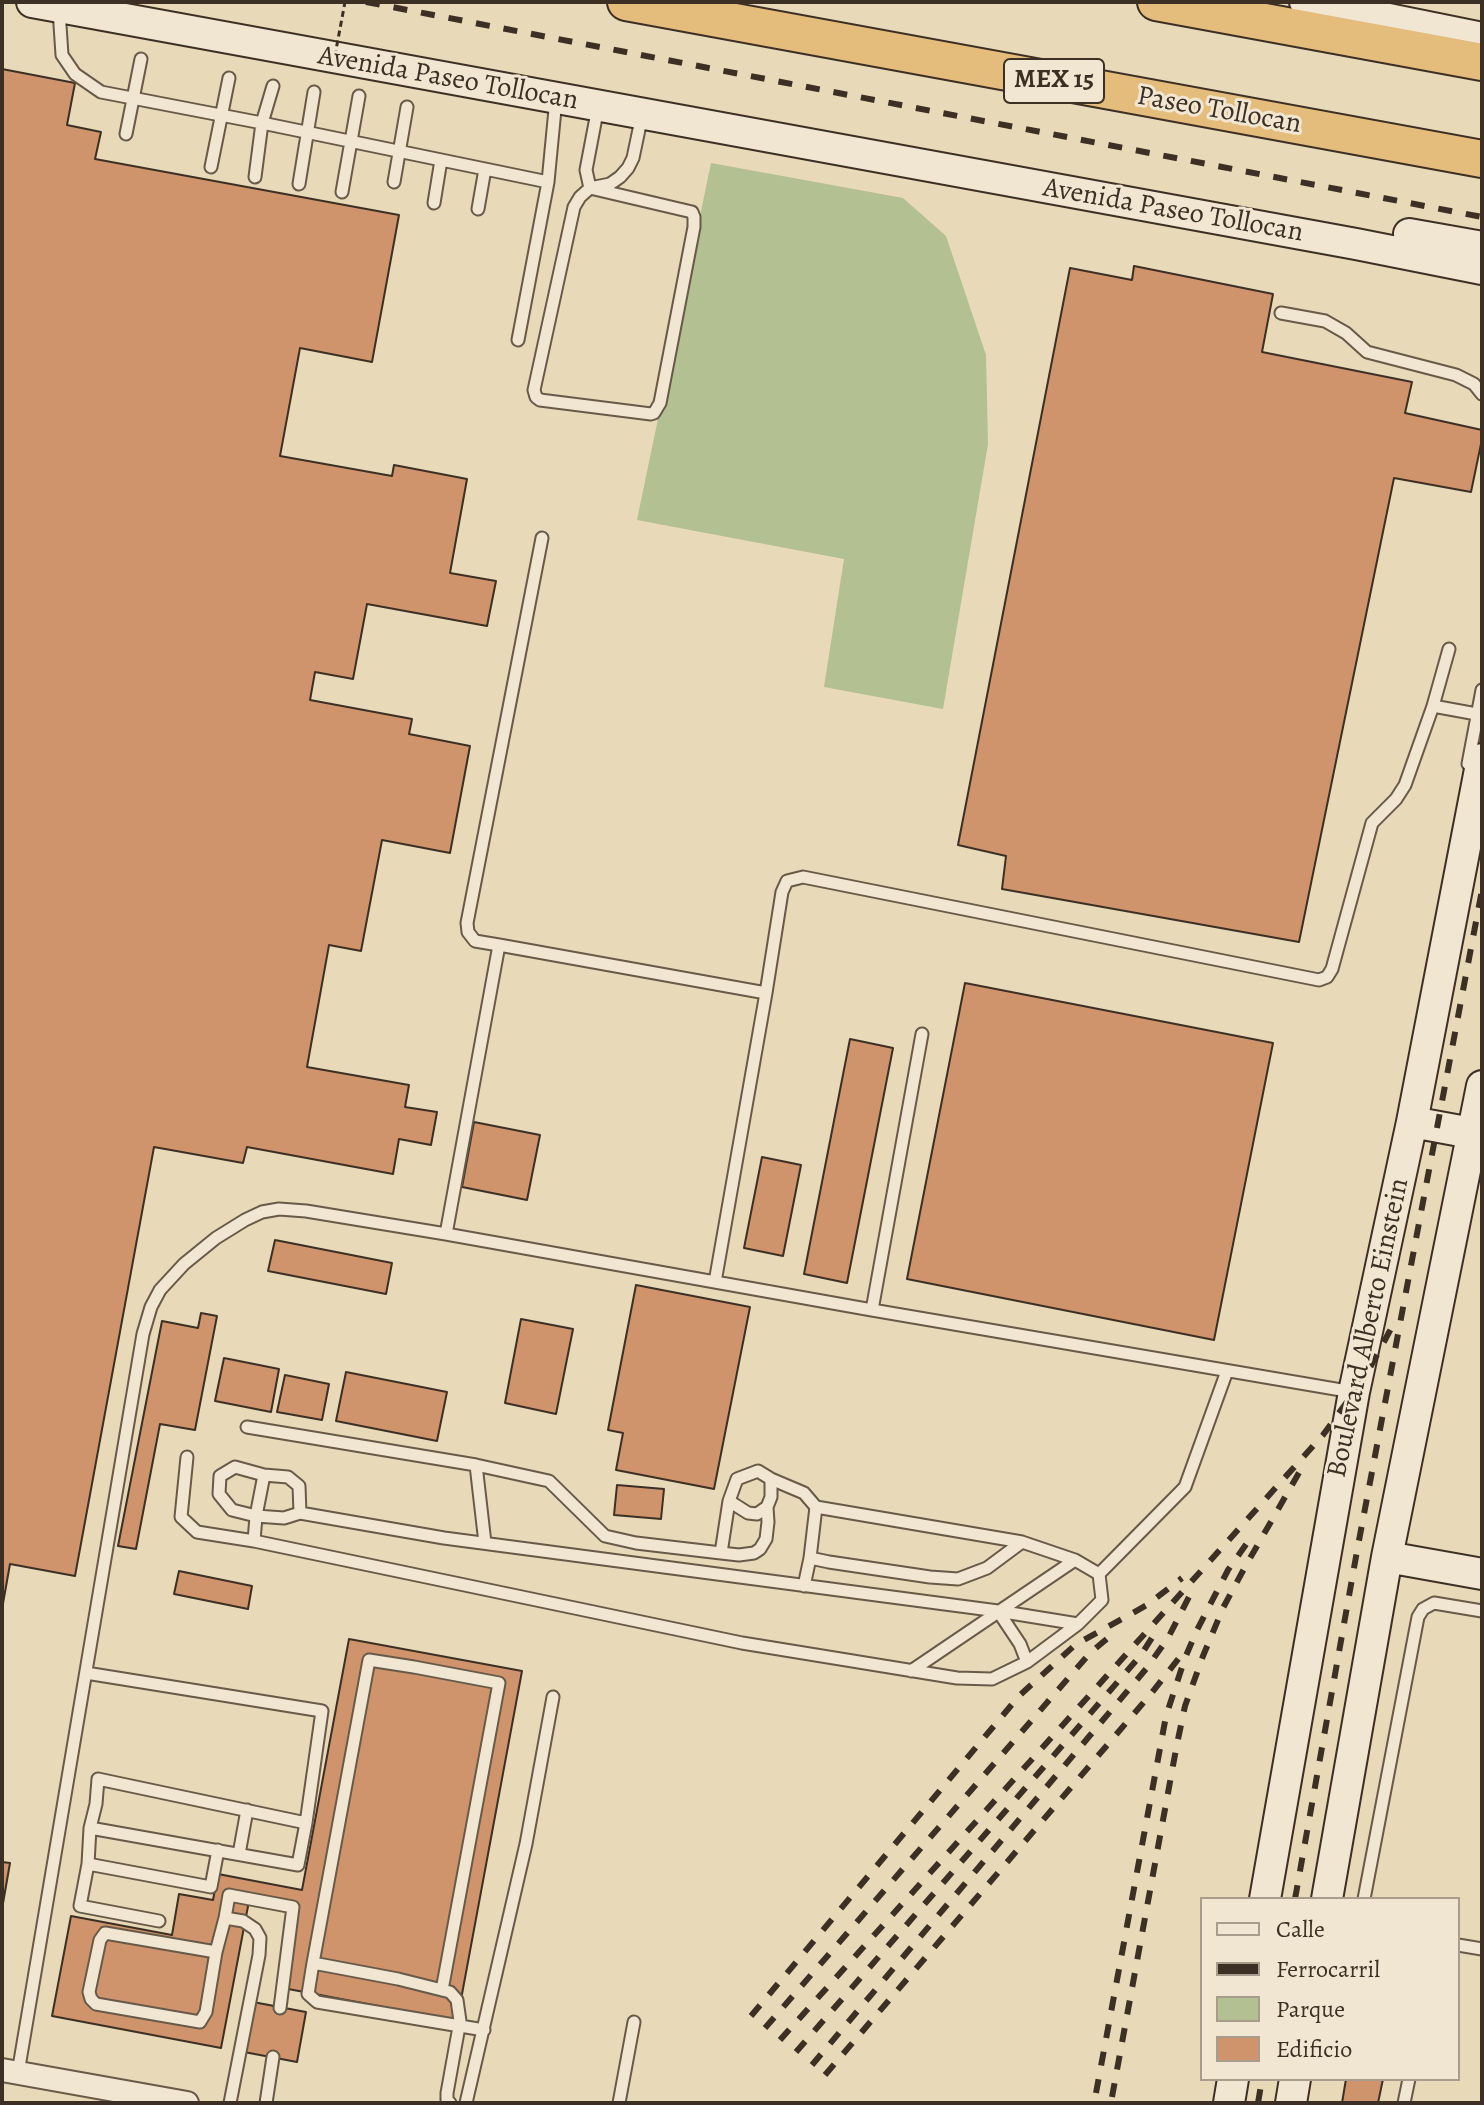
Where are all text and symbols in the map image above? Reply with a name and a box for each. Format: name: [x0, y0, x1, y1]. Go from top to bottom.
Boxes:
street label: Avenida Paseo Tollocan: [315, 40, 581, 118]
road number: MEX 15: [1004, 59, 1104, 103]
street label: Paseo Tollocan: [1134, 80, 1304, 142]
street label: Avenida Paseo Tollocan: [1040, 172, 1306, 250]
street label: Boulevard Alberto Einstein: [1321, 1175, 1417, 1481]
legend: [1200, 1897, 1460, 2081]
text: Calle: [1276, 1913, 1325, 1945]
text: Ferrocarril: [1276, 1953, 1380, 1985]
text: Parque: [1276, 1993, 1345, 2025]
text: Edificio: [1276, 2033, 1352, 2065]

